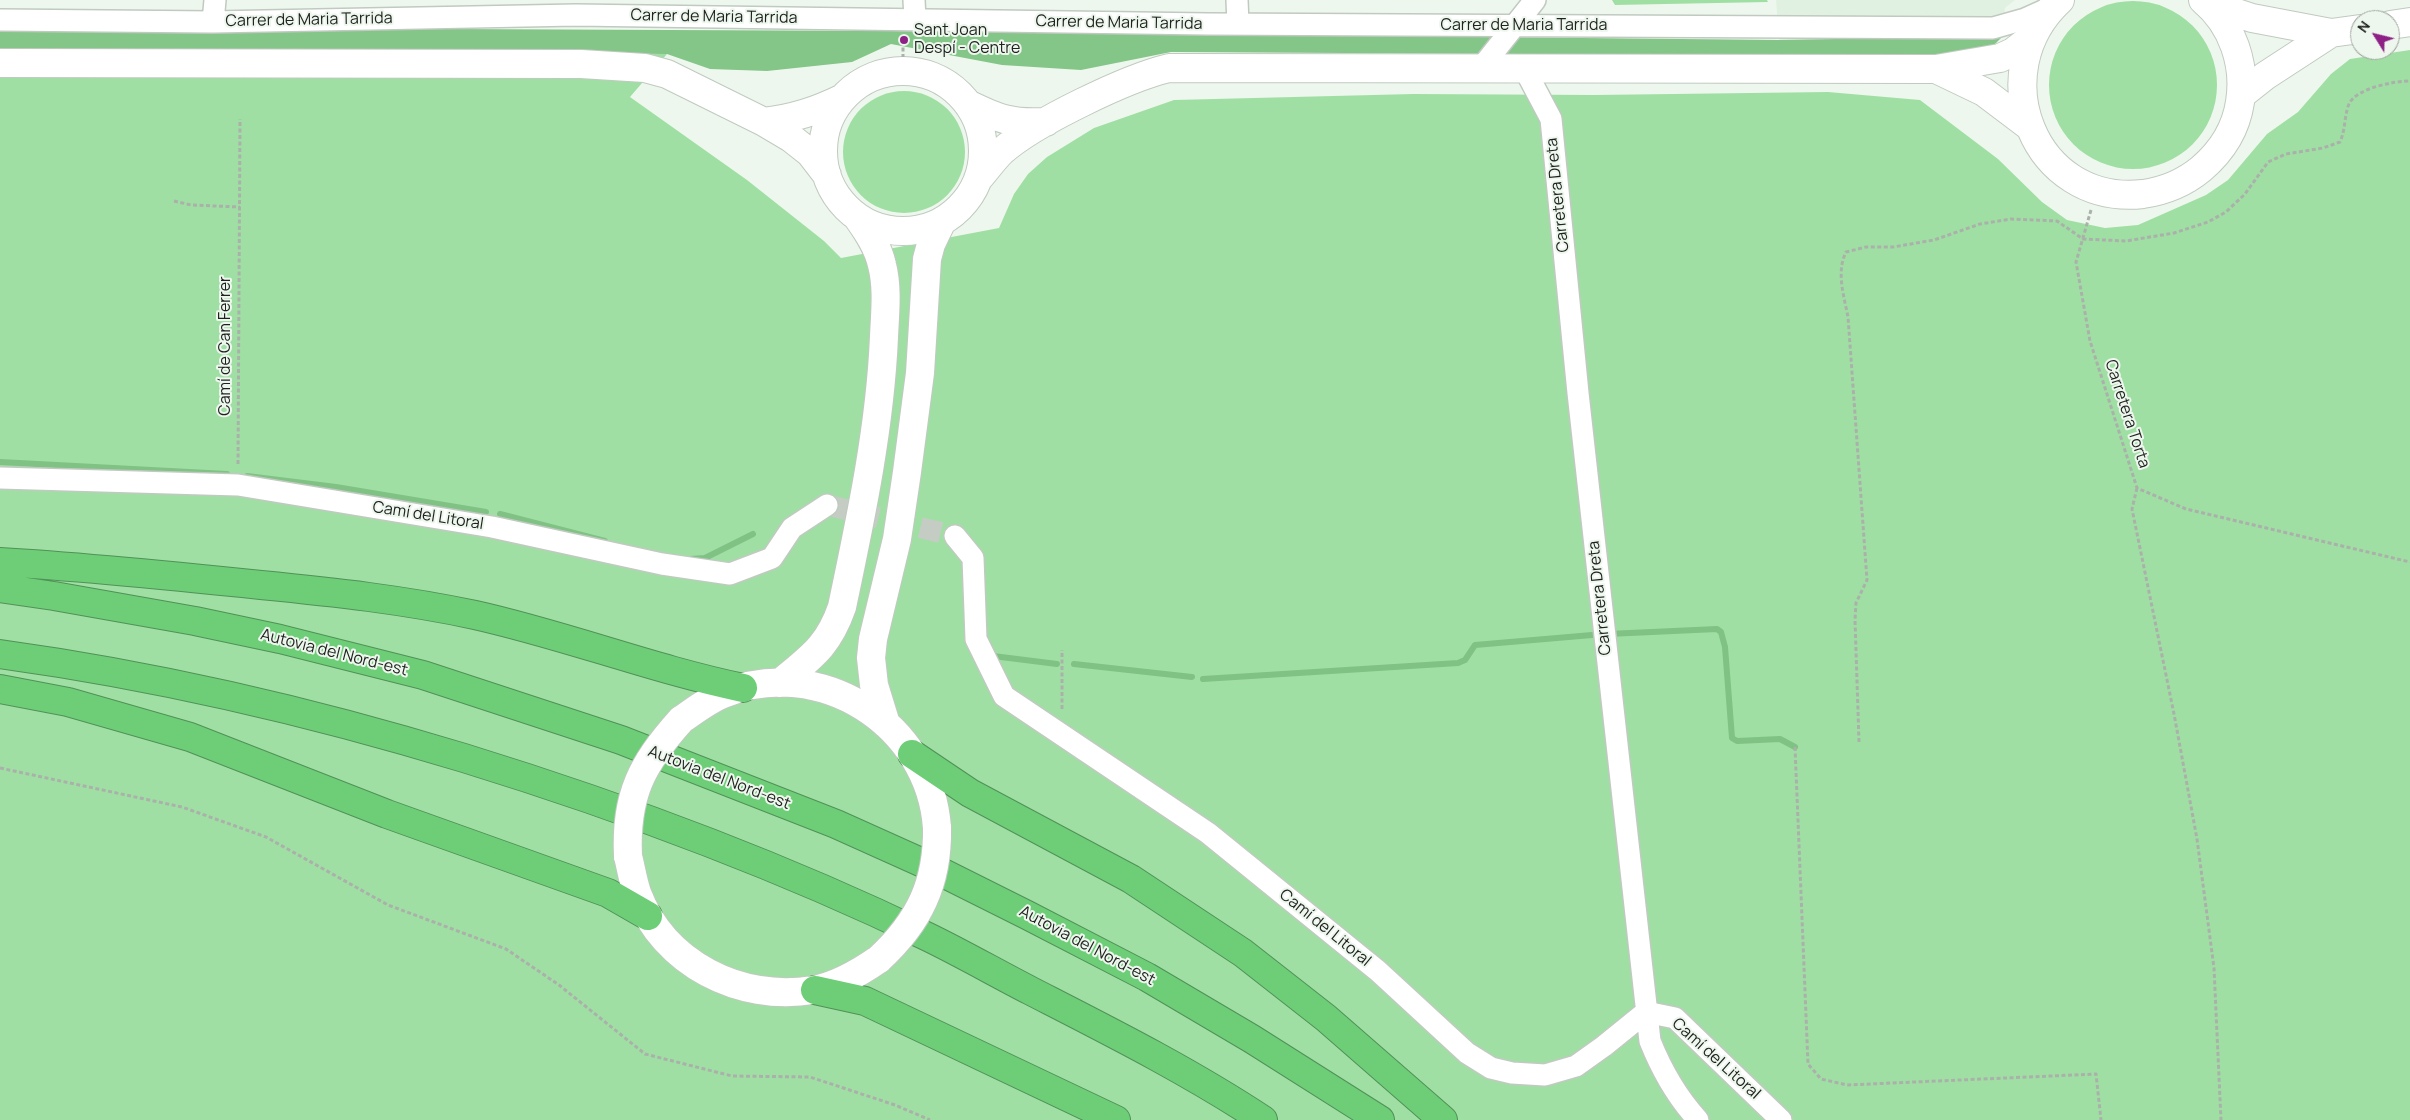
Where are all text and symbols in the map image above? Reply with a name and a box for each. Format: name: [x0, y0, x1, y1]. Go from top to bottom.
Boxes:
street label: Carrer de Maria Tarrida: [630, 6, 798, 28]
street label: Carrer de Maria Tarrida: [225, 9, 393, 31]
north arrow: [2350, 10, 2400, 60]
street label: Carrer de Maria Tarrida: [1035, 12, 1203, 34]
street label: Carrer de Maria Tarrida: [1441, 16, 1607, 36]
text: N: [2353, 17, 2374, 36]
place label: Sant Joan Despí - Centre: [914, 21, 1020, 59]
marker: Sant Joan Despí - Centre: [898, 34, 910, 46]
street label: Carretera Dreta: [1542, 137, 1574, 253]
street label: Camí de Can Ferrer: [216, 276, 236, 416]
street label: Carretera Torta: [2100, 357, 2154, 471]
street label: Camí del Litoral: [371, 498, 485, 534]
street label: Carretera Dreta: [1584, 540, 1616, 656]
street label: Autovia del Nord-est: [258, 625, 410, 681]
street label: Autovia del Nord-est: [645, 742, 793, 814]
street label: Camí del Litoral: [1275, 885, 1375, 971]
street label: Autovia del Nord-est: [1016, 902, 1158, 990]
street label: Camí del Litoral: [1668, 1014, 1764, 1104]

